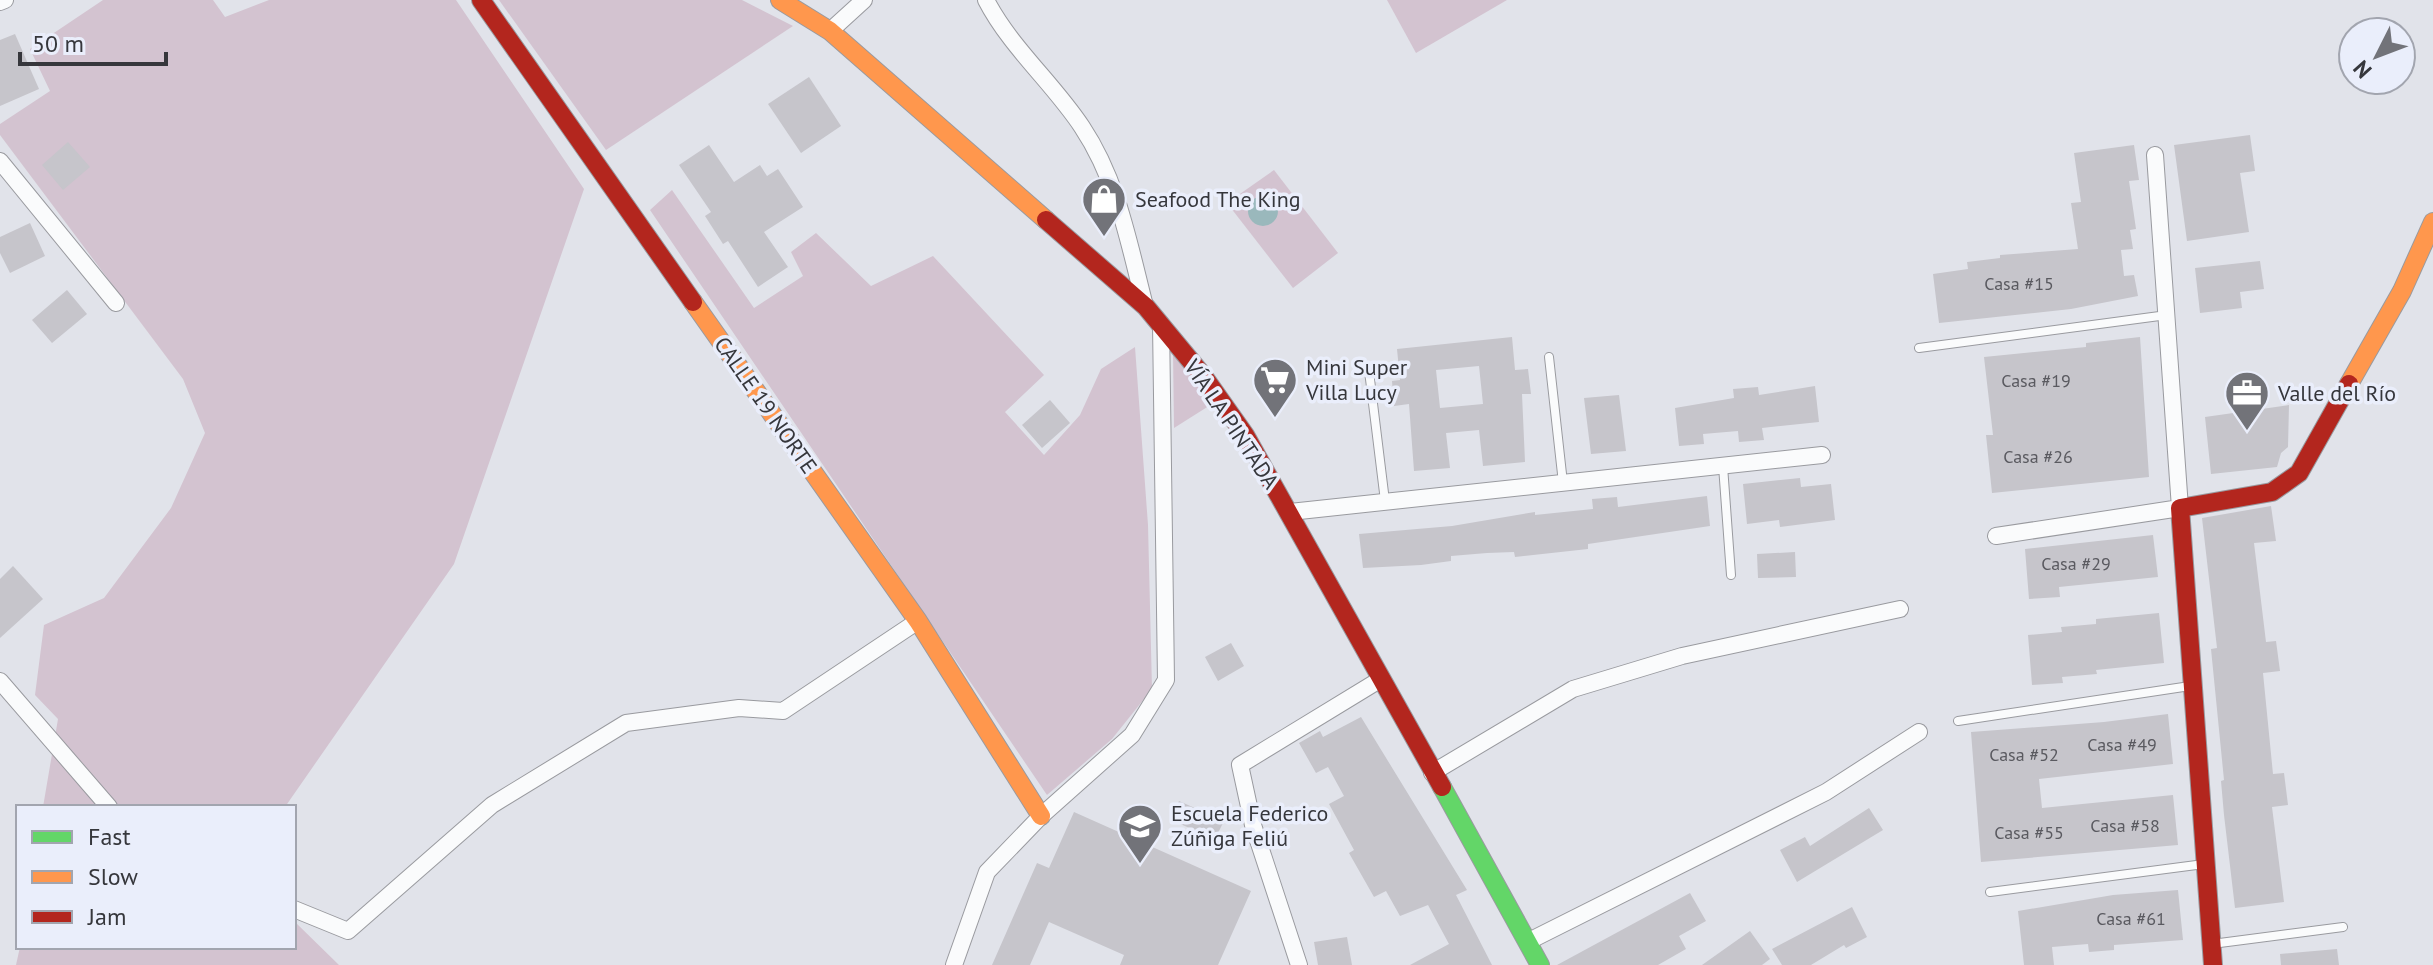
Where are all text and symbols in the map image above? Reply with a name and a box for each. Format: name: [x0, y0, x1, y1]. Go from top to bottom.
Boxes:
scale bar: [20, 16, 166, 66]
north arrow: [2337, 16, 2417, 96]
text: 50 m: [32, 28, 84, 59]
text: N: [2347, 55, 2377, 84]
shop icon: Seafood The King: [1080, 175, 1128, 238]
place label: Seafood The King: [1135, 185, 1301, 213]
house number: Casa #15: [1984, 272, 2054, 295]
street label: CALLE 19 NORTE: [708, 331, 824, 479]
street label: VÍA LA PINTADA: [1178, 353, 1286, 494]
place label: Mini Super Villa Lucy: [1305, 353, 1408, 406]
supermarket icon: Mini Super Villa Lucy: [1251, 356, 1299, 419]
house number: Casa #19: [2001, 369, 2071, 392]
office icon: Valle del Río: [2223, 369, 2271, 432]
place label: Valle del Río: [2277, 379, 2396, 407]
house number: Casa #26: [2003, 445, 2073, 468]
house number: Casa #29: [2041, 552, 2111, 575]
house number: Casa #49: [2087, 733, 2157, 756]
house number: Casa #52: [1989, 743, 2059, 766]
place label: Escuela Federico Zúñiga Feliú: [1171, 799, 1328, 852]
school or university icon: Escuela Federico Zúñiga Feliú: [1116, 802, 1164, 865]
legend: [16, 805, 296, 949]
house number: Casa #58: [2090, 814, 2160, 837]
text: Fast: [88, 821, 131, 852]
house number: Casa #55: [1994, 821, 2064, 844]
text: Slow: [88, 861, 138, 892]
text: Jam: [87, 901, 126, 932]
house number: Casa #61: [2096, 907, 2166, 930]

